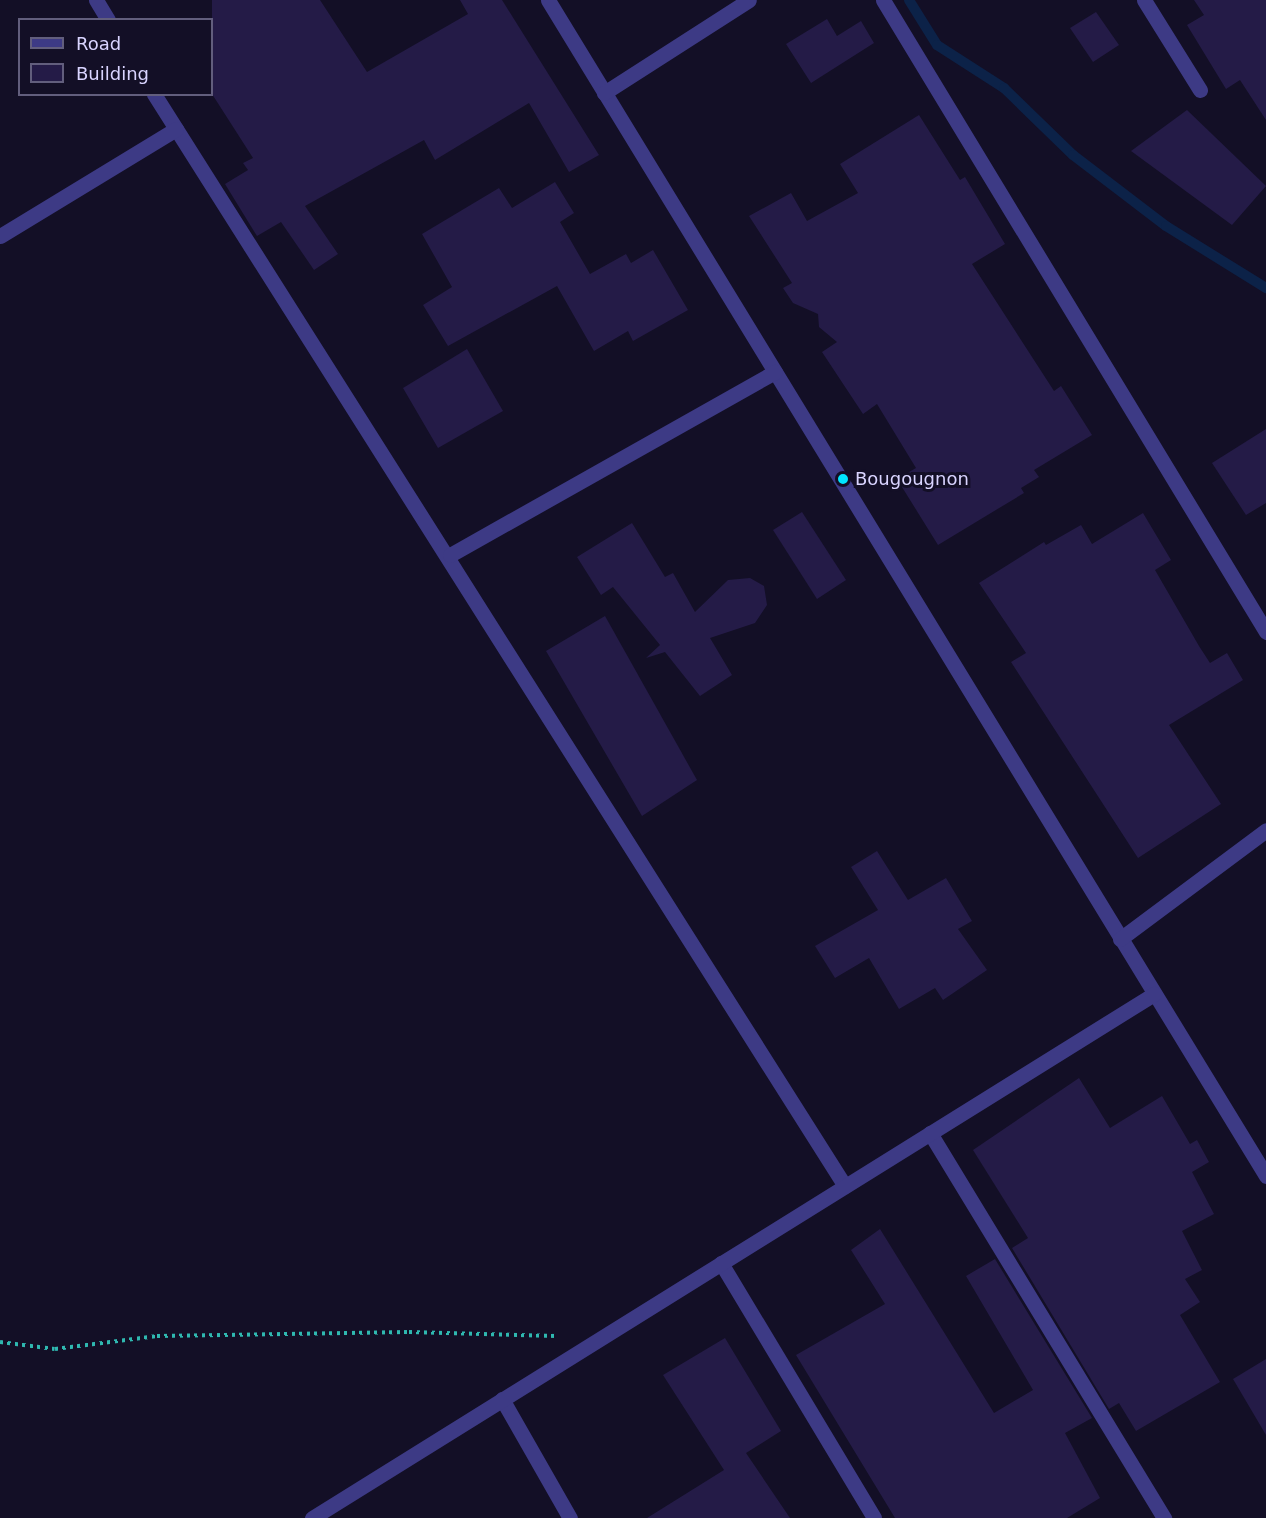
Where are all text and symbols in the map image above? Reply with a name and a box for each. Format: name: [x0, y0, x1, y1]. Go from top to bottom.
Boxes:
legend: [18, 18, 213, 96]
text: Road: [76, 33, 121, 54]
text: Building: [76, 63, 149, 84]
place label: Bougougnon: [855, 468, 969, 490]
marker: Bougougnon: [836, 472, 850, 486]

